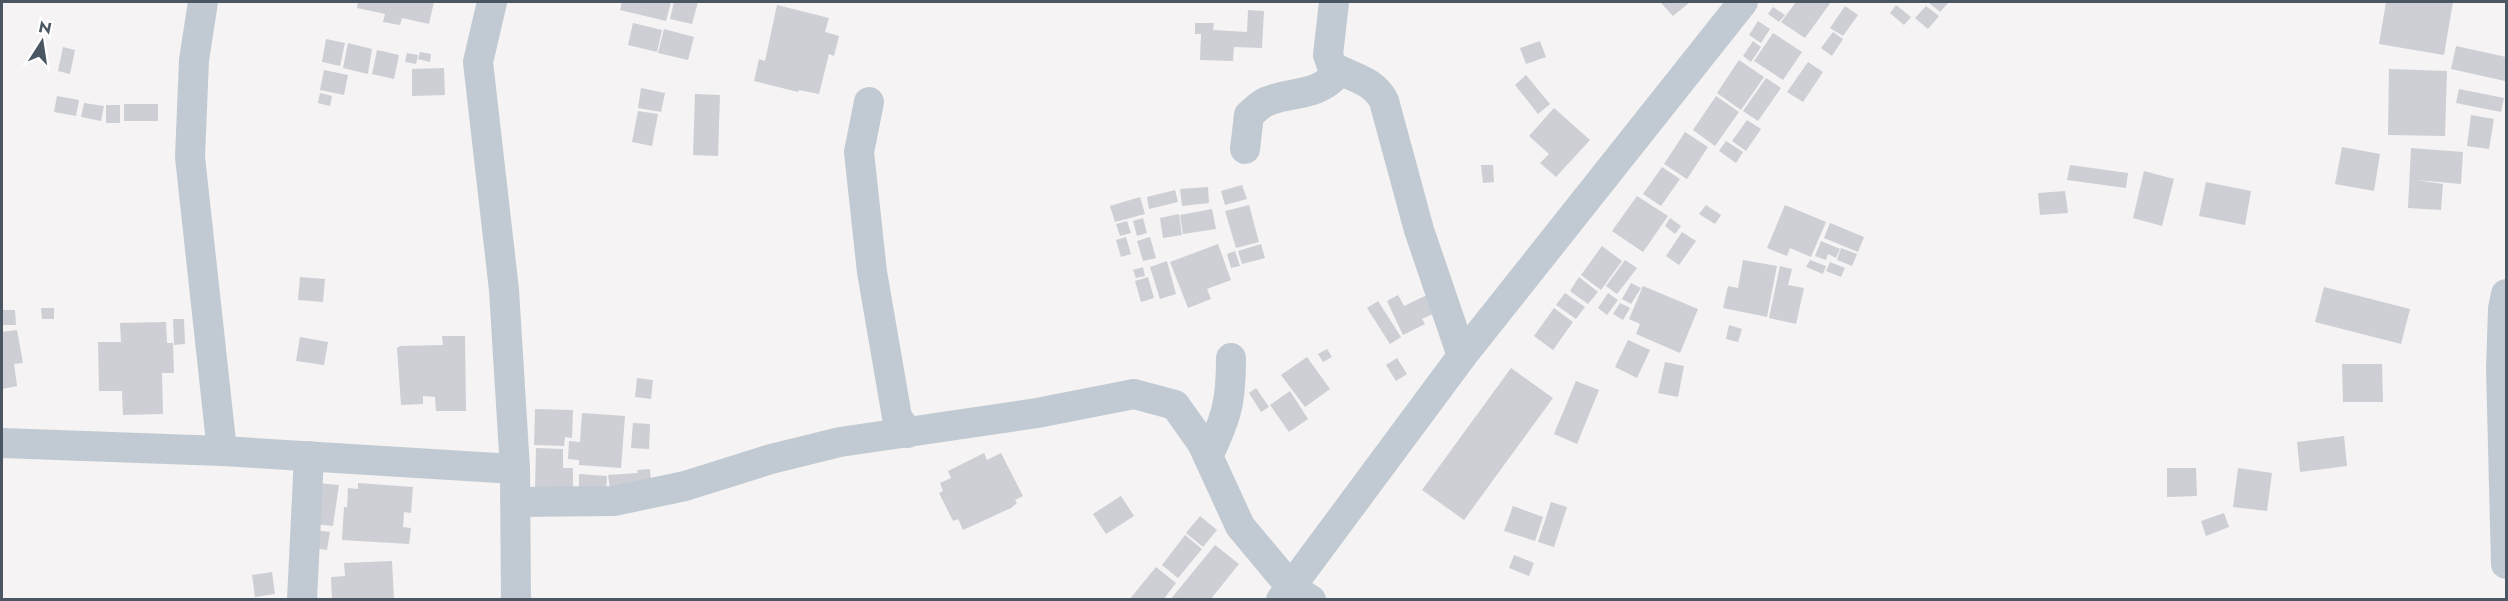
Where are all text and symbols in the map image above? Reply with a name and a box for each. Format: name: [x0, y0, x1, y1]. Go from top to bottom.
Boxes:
north arrow: [12, 12, 72, 72]
text: N: [36, 15, 54, 40]

